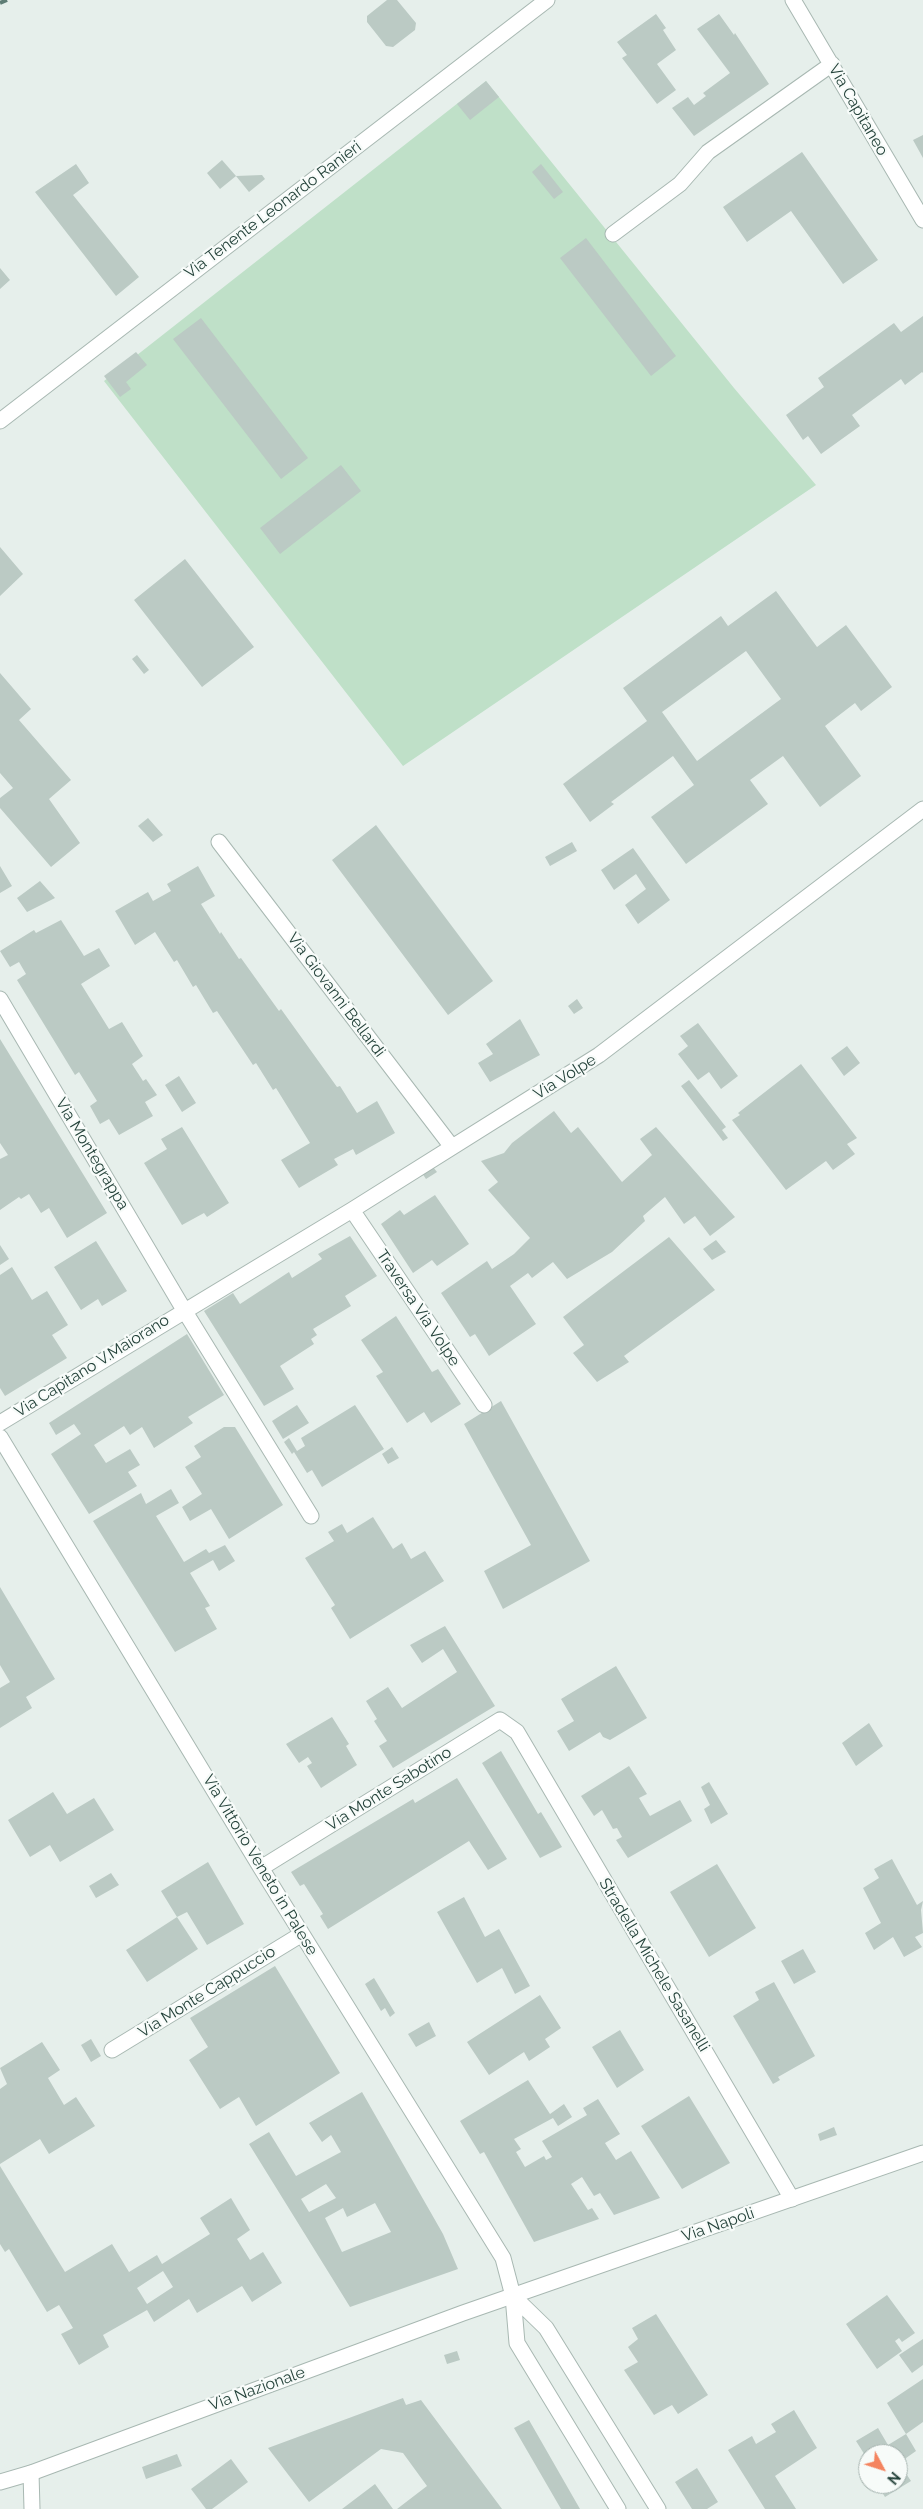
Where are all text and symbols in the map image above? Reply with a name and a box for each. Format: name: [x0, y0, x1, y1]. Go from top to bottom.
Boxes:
street label: Via Capitaneo: [824, 61, 892, 159]
street label: Via Tenente Leonardo Ranieri: [181, 137, 365, 283]
street label: Via Giovanni Bellardi: [283, 929, 389, 1061]
street label: Via Volpe: [530, 1050, 600, 1104]
street label: Via Montegrappa: [51, 1095, 133, 1213]
street label: Traversa Via Volpe: [372, 1246, 464, 1370]
street label: Via Capitano V.Maiorano: [11, 1310, 173, 1422]
street label: Via Monte Sabotino: [323, 1743, 455, 1835]
street label: Via Vittorio Veneto in Palese: [198, 1771, 322, 1959]
street label: Stradella Michele Sasanelli: [595, 1875, 713, 2055]
street label: Via Monte Cappuccio: [135, 1942, 279, 2042]
street label: Via Napoli: [679, 2204, 757, 2246]
street label: Via Nazionale: [206, 2363, 308, 2415]
north arrow: [858, 2444, 908, 2494]
text: N: [884, 2469, 903, 2487]

